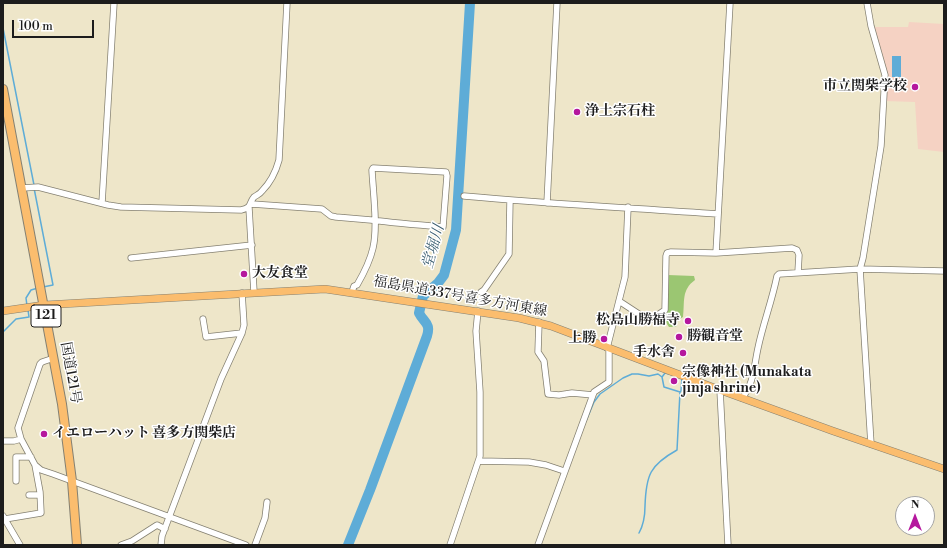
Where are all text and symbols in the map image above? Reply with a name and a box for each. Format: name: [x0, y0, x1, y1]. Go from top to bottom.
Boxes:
scale bar: [14, 12, 96, 38]
text: 100 m: [19, 19, 53, 34]
place label: 市立関柴学校: [823, 79, 907, 95]
marker: 市立関柴学校: [910, 82, 920, 92]
place label: 浄土宗石柱: [585, 104, 655, 120]
marker: 浄土宗石柱: [572, 107, 582, 117]
water label: 堂堀川: [419, 223, 449, 271]
place label: 大友食堂: [252, 266, 308, 282]
marker: 大友食堂: [239, 269, 249, 279]
street label: 福島県道337号喜多方河東線: [372, 273, 548, 321]
road number: 121: [31, 305, 61, 327]
place label: 松島山勝福寺: [596, 313, 680, 329]
marker: 松島山勝福寺: [683, 316, 693, 326]
place label: 勝観音堂: [687, 329, 743, 345]
place label: 上勝: [568, 331, 596, 347]
marker: 勝観音堂: [674, 332, 684, 342]
marker: 上勝: [599, 334, 609, 344]
street label: 国道121号: [56, 341, 84, 405]
place label: 手水舎: [633, 345, 675, 361]
marker: 手水舎: [678, 348, 688, 358]
place label: 宗像神社 (Munakata jinja shrine): [682, 365, 812, 398]
marker: 宗像神社 (Munakata jinja shrine): [669, 376, 679, 386]
place label: イエローハット 喜多方関柴店: [52, 426, 236, 442]
marker: イエローハット 喜多方関柴店: [39, 429, 49, 439]
north arrow: [895, 496, 935, 536]
text: N: [911, 498, 919, 512]

